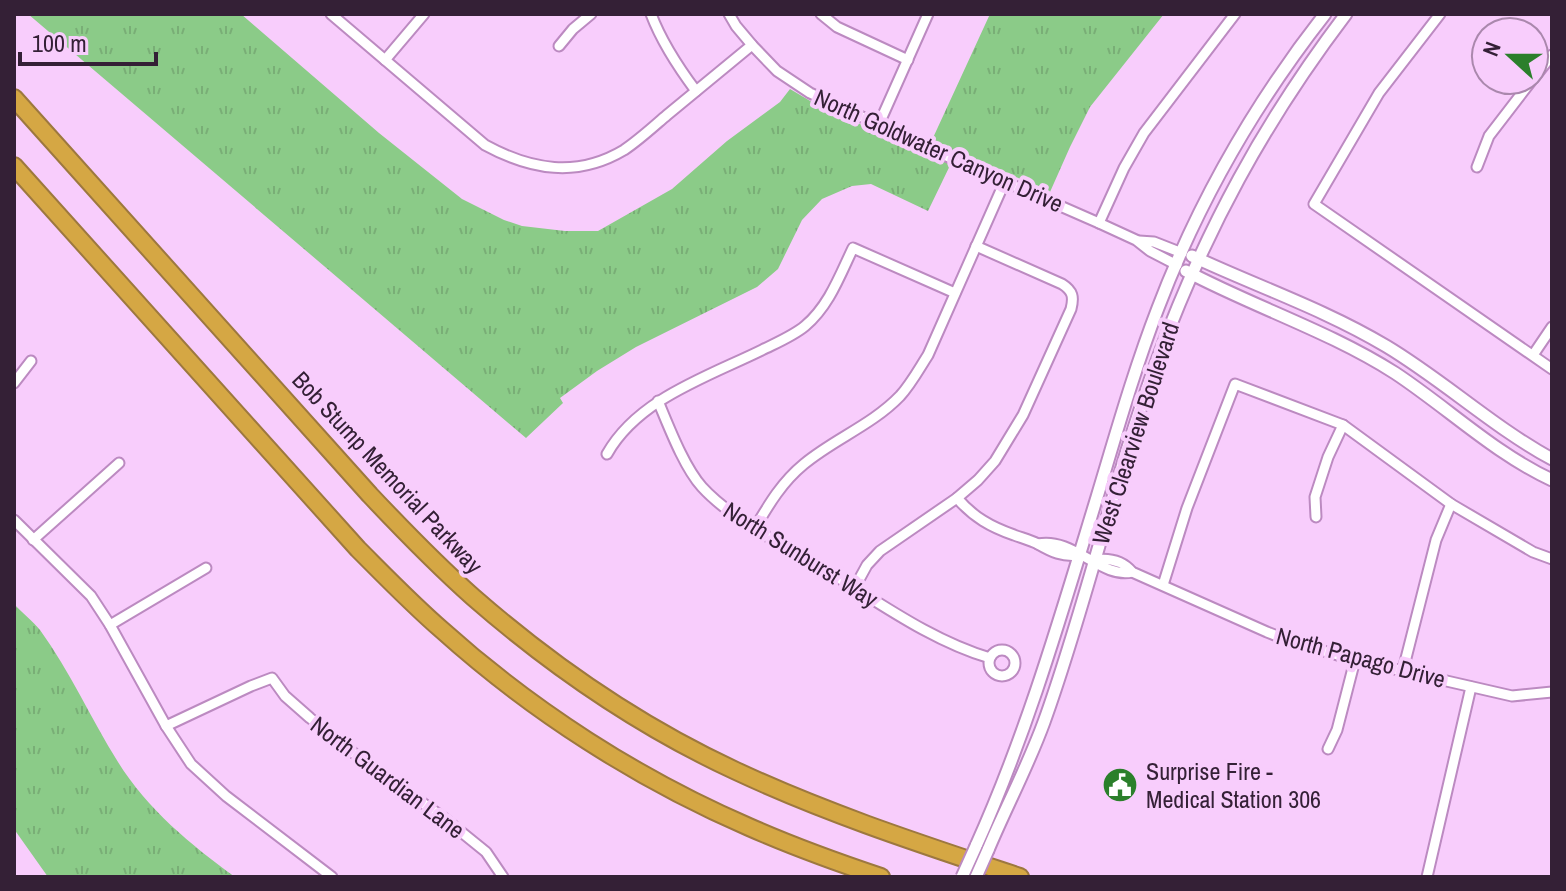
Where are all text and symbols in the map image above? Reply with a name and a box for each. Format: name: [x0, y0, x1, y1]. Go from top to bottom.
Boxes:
scale bar: [20, 16, 156, 66]
north arrow: [1470, 16, 1550, 96]
text: 100 m: [32, 27, 87, 59]
text: N: [1475, 37, 1508, 60]
street label: North Goldwater Canyon Drive: [810, 81, 1068, 219]
street label: West Clearview Boulevard: [1084, 318, 1186, 548]
street label: Bob Stump Memorial Parkway: [286, 364, 490, 580]
street label: North Sunburst Way: [718, 494, 884, 614]
street label: North Papago Drive: [1273, 619, 1449, 695]
street label: North Guardian Lane: [305, 709, 471, 845]
place label: Surprise Fire - Medical Station 306: [1146, 755, 1321, 815]
public building icon: Surprise Fire - Medical Station 306: [1101, 766, 1139, 804]

